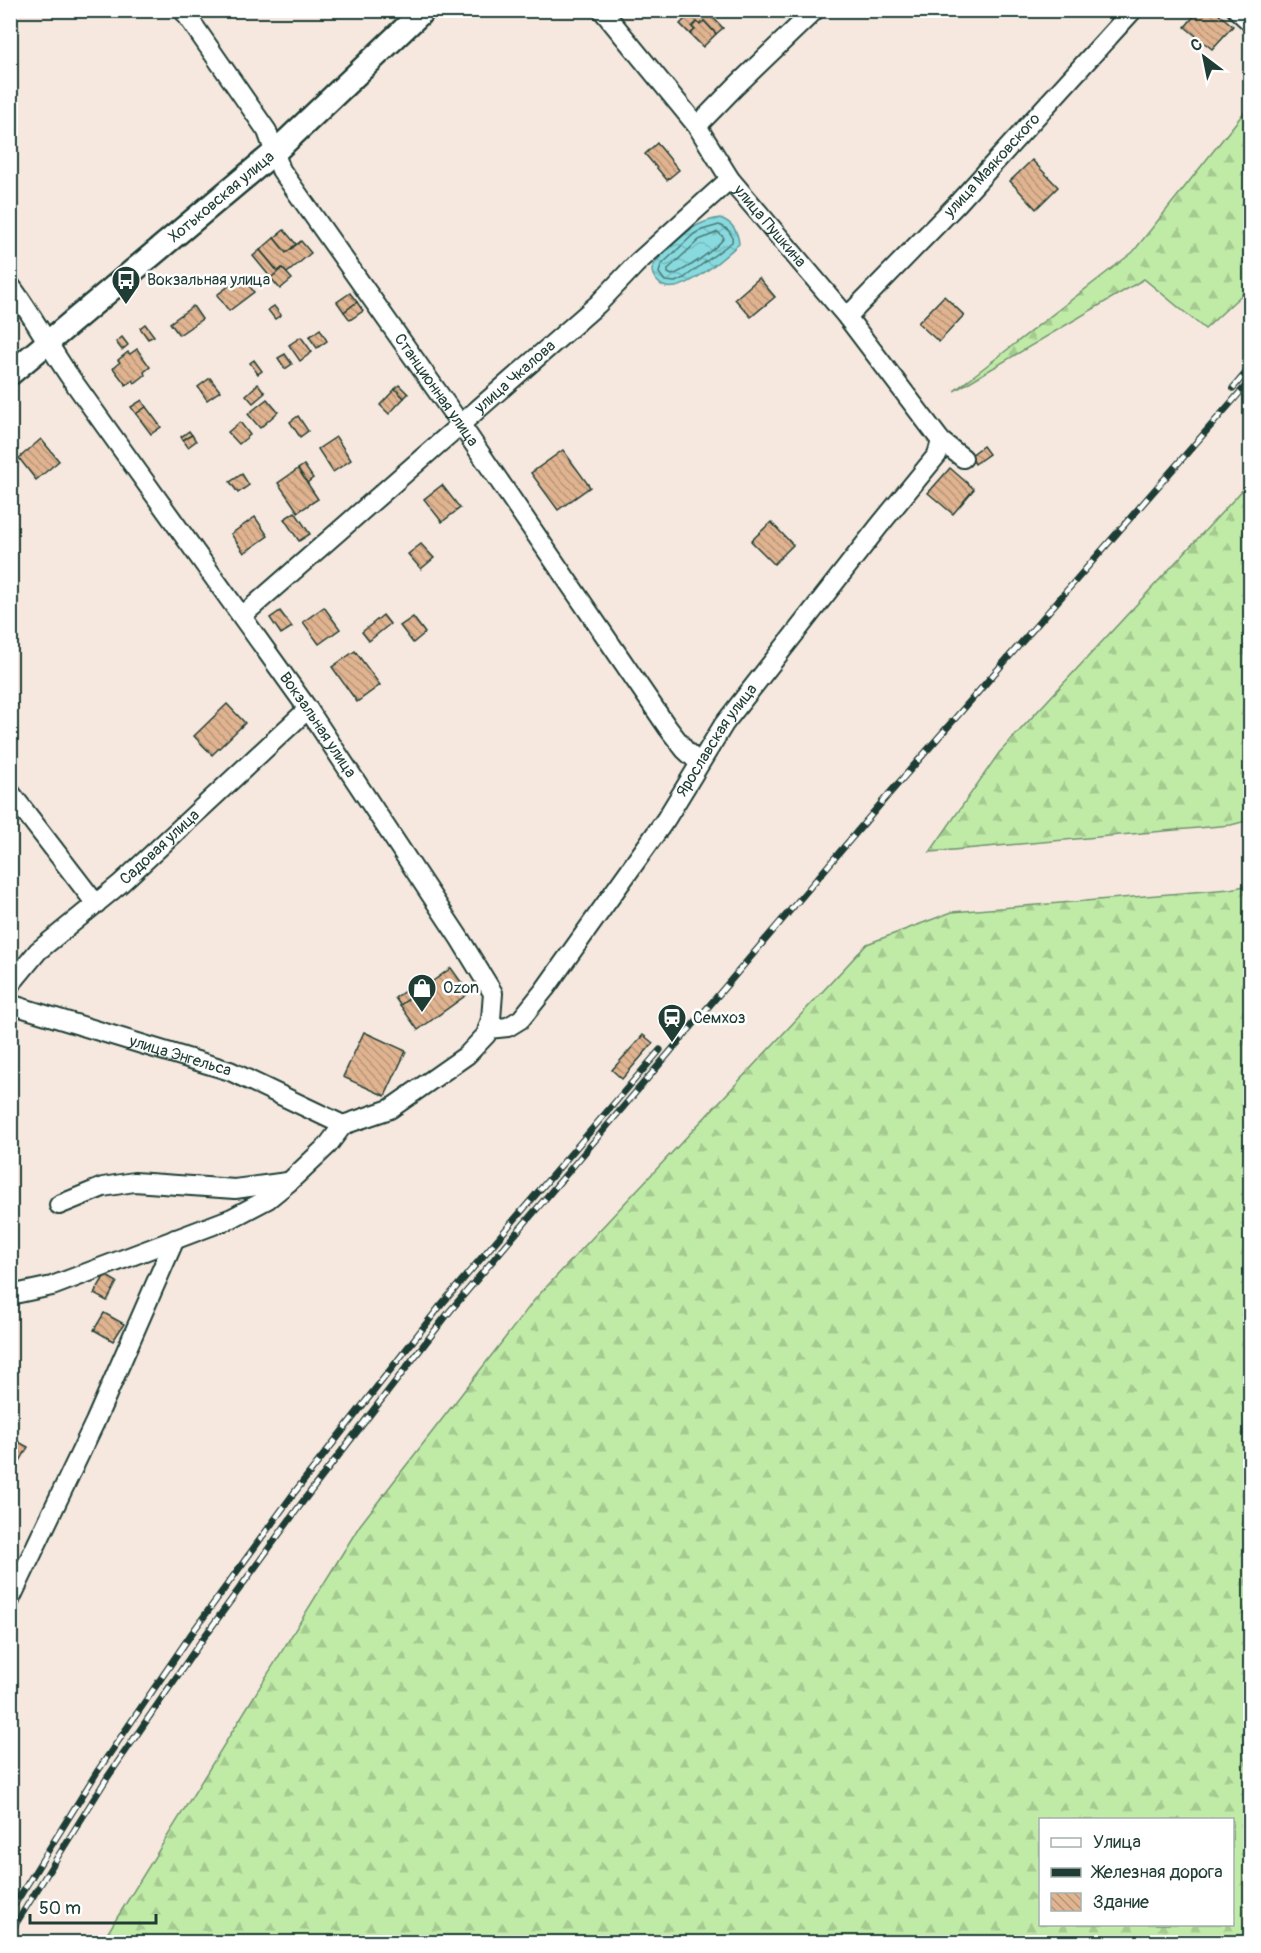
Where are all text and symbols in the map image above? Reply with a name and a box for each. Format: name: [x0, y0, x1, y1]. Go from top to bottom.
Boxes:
north arrow: [1174, 27, 1234, 87]
text: С: [1187, 34, 1206, 56]
street label: улица Маяковского: [939, 109, 1045, 222]
street label: Хотьковская улица: [164, 147, 279, 247]
street label: улица Пушкина: [729, 180, 810, 271]
bus stop icon: Вокзальная улица: [110, 264, 142, 306]
place label: Вокзальная улица: [147, 270, 270, 290]
street label: Станционная улица: [390, 330, 483, 450]
street label: улица Чкалова: [470, 336, 560, 418]
street label: Вокзальная улица: [275, 668, 361, 781]
street label: Ярославская улица: [672, 680, 762, 801]
street label: Садовая улица: [116, 805, 204, 889]
shop icon: Ozon: [406, 972, 438, 1014]
place label: Ozon: [443, 978, 479, 998]
station icon: Семхоз: [656, 1002, 688, 1044]
place label: Семхоз: [693, 1008, 746, 1028]
street label: улица Энгельса: [126, 1031, 234, 1081]
legend: [1039, 1818, 1234, 1926]
text: Улица: [1093, 1831, 1141, 1854]
text: Железная дорога: [1090, 1861, 1223, 1884]
scale bar: [30, 1887, 156, 1925]
text: Здание: [1093, 1891, 1149, 1914]
text: 50 m: [39, 1897, 81, 1920]

